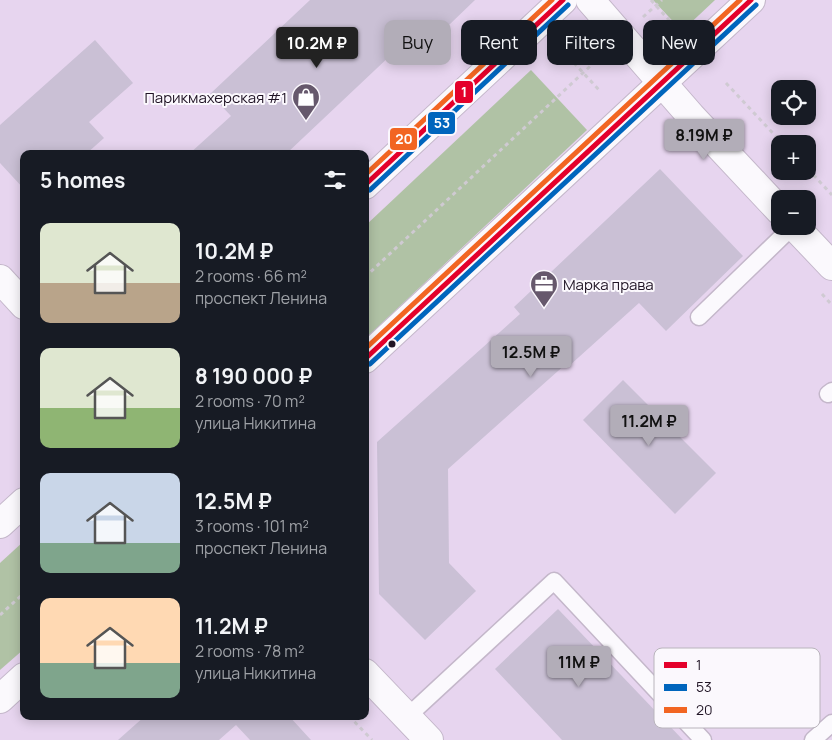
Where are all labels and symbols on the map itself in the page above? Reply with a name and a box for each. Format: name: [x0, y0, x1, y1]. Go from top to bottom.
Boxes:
pin: 10.2M ₽: [271, 27, 363, 69]
line badge: 1: [454, 80, 474, 104]
shop icon: Парикмахерская #1: [291, 82, 321, 121]
text: 1: [461, 82, 467, 101]
place label: Парикмахерская #1: [144, 87, 287, 108]
line badge: 53: [427, 111, 456, 135]
text: 53: [434, 113, 450, 132]
pin: 8.19M ₽: [658, 119, 750, 161]
line badge: 20: [389, 127, 418, 151]
text: 20: [395, 129, 413, 148]
office icon: Марка права: [529, 269, 559, 308]
place label: Марка права: [563, 274, 654, 295]
pin: 12.5M ₽: [485, 336, 577, 378]
unlabelled marker: [387, 339, 397, 349]
pin: 11.2M ₽: [603, 404, 695, 447]
pin: 11M ₽: [544, 646, 614, 688]
legend: [654, 648, 820, 728]
text: 1: [696, 655, 701, 674]
text: 53: [696, 677, 712, 696]
text: 20: [696, 700, 713, 719]

